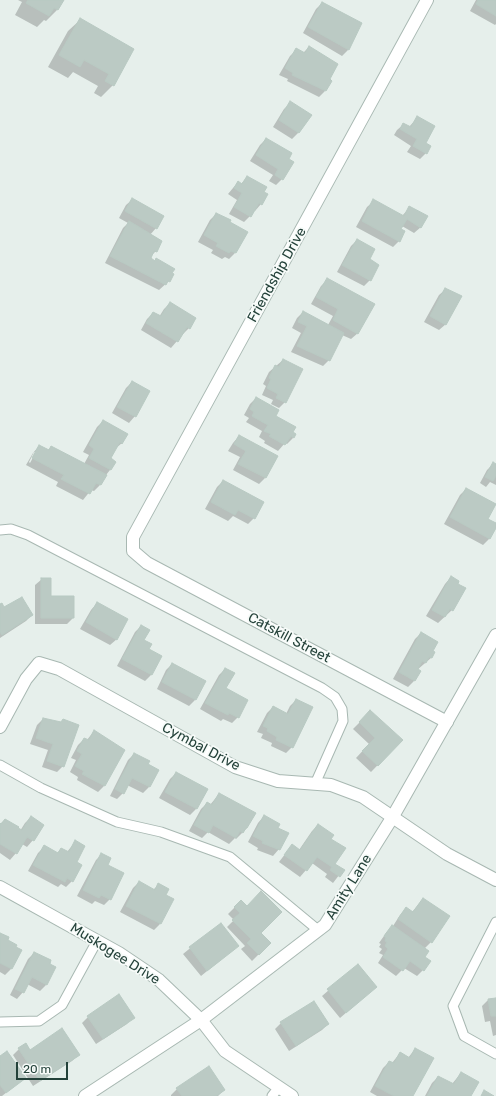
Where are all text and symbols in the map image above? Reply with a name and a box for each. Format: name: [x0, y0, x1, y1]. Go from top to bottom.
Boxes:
street label: Friendship Drive: [244, 225, 310, 325]
street label: Catskill Street: [245, 609, 333, 667]
street label: Cymbal Drive: [159, 719, 243, 775]
street label: Amity Lane: [322, 851, 376, 923]
street label: Muskogee Drive: [67, 920, 163, 988]
scale bar: [18, 1054, 70, 1080]
text: 20 m: [23, 1062, 51, 1076]

